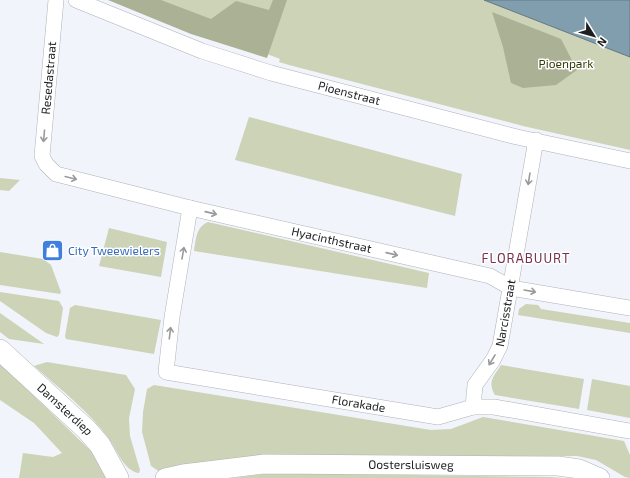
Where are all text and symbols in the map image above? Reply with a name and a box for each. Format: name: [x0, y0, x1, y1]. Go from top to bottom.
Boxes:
north arrow: [574, 16, 614, 56]
text: N: [595, 35, 610, 49]
street label: Resedastraat: [38, 41, 58, 115]
park label: Pioenpark: [539, 56, 593, 70]
street label: Pioenstraat: [317, 78, 382, 107]
one-way arrow: [40, 129, 47, 142]
one-way arrow: [525, 172, 533, 185]
one-way arrow: [64, 175, 77, 182]
one-way arrow: [204, 209, 217, 217]
street label: Hyacinthstraat: [290, 223, 373, 255]
shop icon: City Tweewielers: [40, 238, 66, 264]
place label: City Tweewielers: [68, 243, 160, 257]
one-way arrow: [179, 247, 187, 260]
district label: FLORABUURT: [481, 250, 571, 266]
one-way arrow: [385, 251, 398, 259]
street label: Narcisstraat: [492, 278, 518, 348]
one-way arrow: [523, 287, 536, 295]
one-way arrow: [166, 327, 174, 340]
one-way arrow: [488, 354, 496, 366]
street label: Damsterdiep: [35, 380, 96, 438]
street label: Florakade: [331, 392, 387, 414]
street label: Oostersluisweg: [368, 457, 454, 471]

